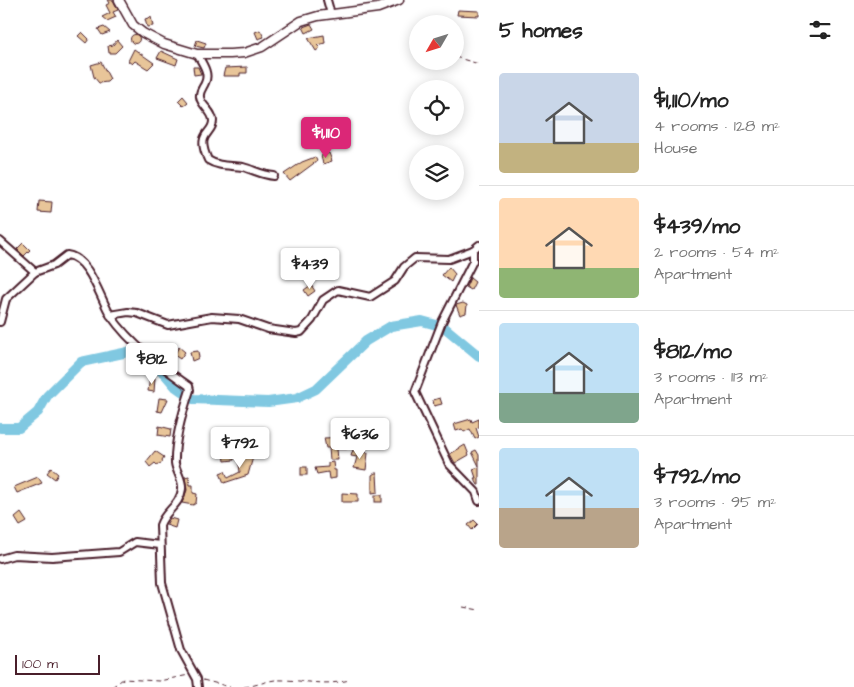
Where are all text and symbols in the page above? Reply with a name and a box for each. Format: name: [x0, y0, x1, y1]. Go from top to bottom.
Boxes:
north arrow: [409, 15, 464, 70]
map controls: [409, 15, 464, 200]
text: 5 homes: [499, 16, 583, 45]
icon: filters: [806, 16, 834, 44]
button: locate: [409, 80, 464, 135]
text: $1,110/mo: [654, 86, 728, 115]
icon: home: [539, 93, 599, 153]
text: 4 rooms · 128 m²: [654, 115, 780, 137]
pin: $1,110: [285, 116, 367, 159]
text: $1,110: [312, 122, 340, 144]
text: House: [654, 137, 698, 159]
button: layers: [409, 145, 464, 200]
text: $439/mo: [654, 212, 740, 241]
icon: home: [539, 218, 599, 278]
text: 2 rooms · 54 m²: [654, 241, 779, 263]
pin: $439: [280, 248, 340, 290]
text: $439: [291, 253, 329, 275]
text: Apartment: [654, 263, 732, 285]
text: $812/mo: [654, 337, 732, 366]
pin: $812: [122, 342, 182, 385]
icon: home: [539, 343, 599, 403]
text: $812: [137, 348, 167, 370]
text: 3 rooms · 113 m²: [654, 366, 768, 388]
text: Apartment: [654, 388, 732, 410]
pin: $636: [330, 418, 390, 460]
text: $636: [341, 423, 379, 445]
pin: $792: [210, 426, 270, 469]
text: $792: [221, 432, 259, 454]
text: $792/mo: [654, 462, 740, 491]
icon: home: [539, 468, 599, 528]
text: 3 rooms · 95 m²: [654, 491, 776, 513]
text: Apartment: [654, 513, 732, 535]
scale bar: [15, 652, 100, 675]
text: 100 m: [22, 654, 58, 674]

